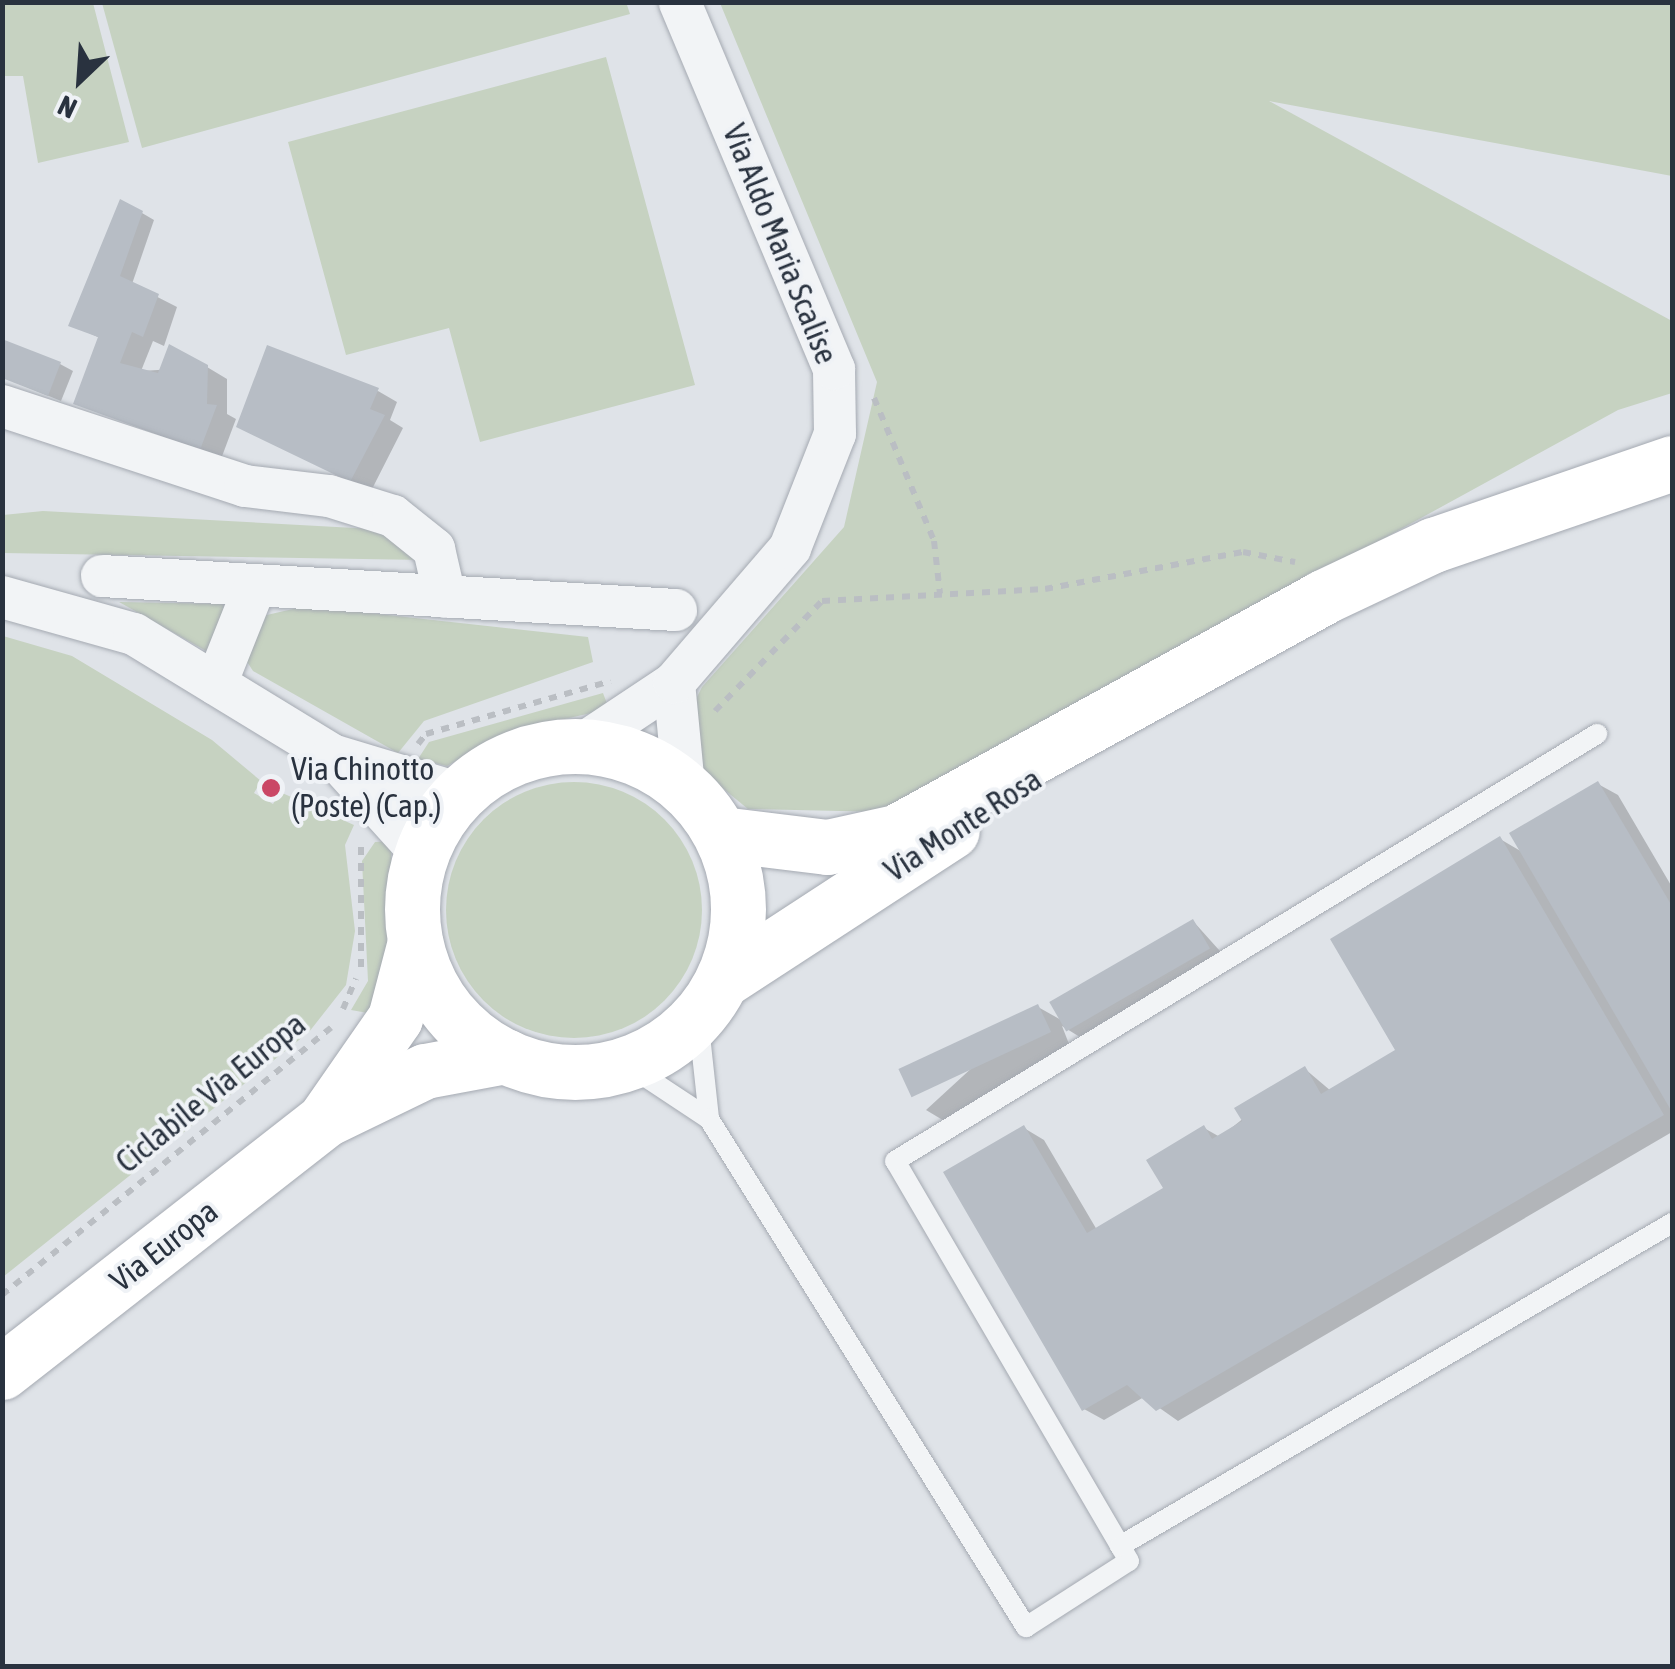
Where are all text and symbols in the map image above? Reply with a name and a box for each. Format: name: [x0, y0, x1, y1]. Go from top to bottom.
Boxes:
north arrow: [30, 30, 130, 130]
text: N: [53, 89, 82, 125]
street label: Via Aldo Maria Scalise: [714, 119, 846, 369]
place label: Via Chinotto (Poste) (Cap.): [291, 751, 441, 826]
street label: Via Monte Rosa: [877, 760, 1049, 890]
marker: Via Chinotto (Poste) (Cap.): [260, 777, 282, 799]
street label: Ciclabile Via Europa: [109, 1005, 313, 1181]
street label: Via Europa: [103, 1192, 225, 1300]

